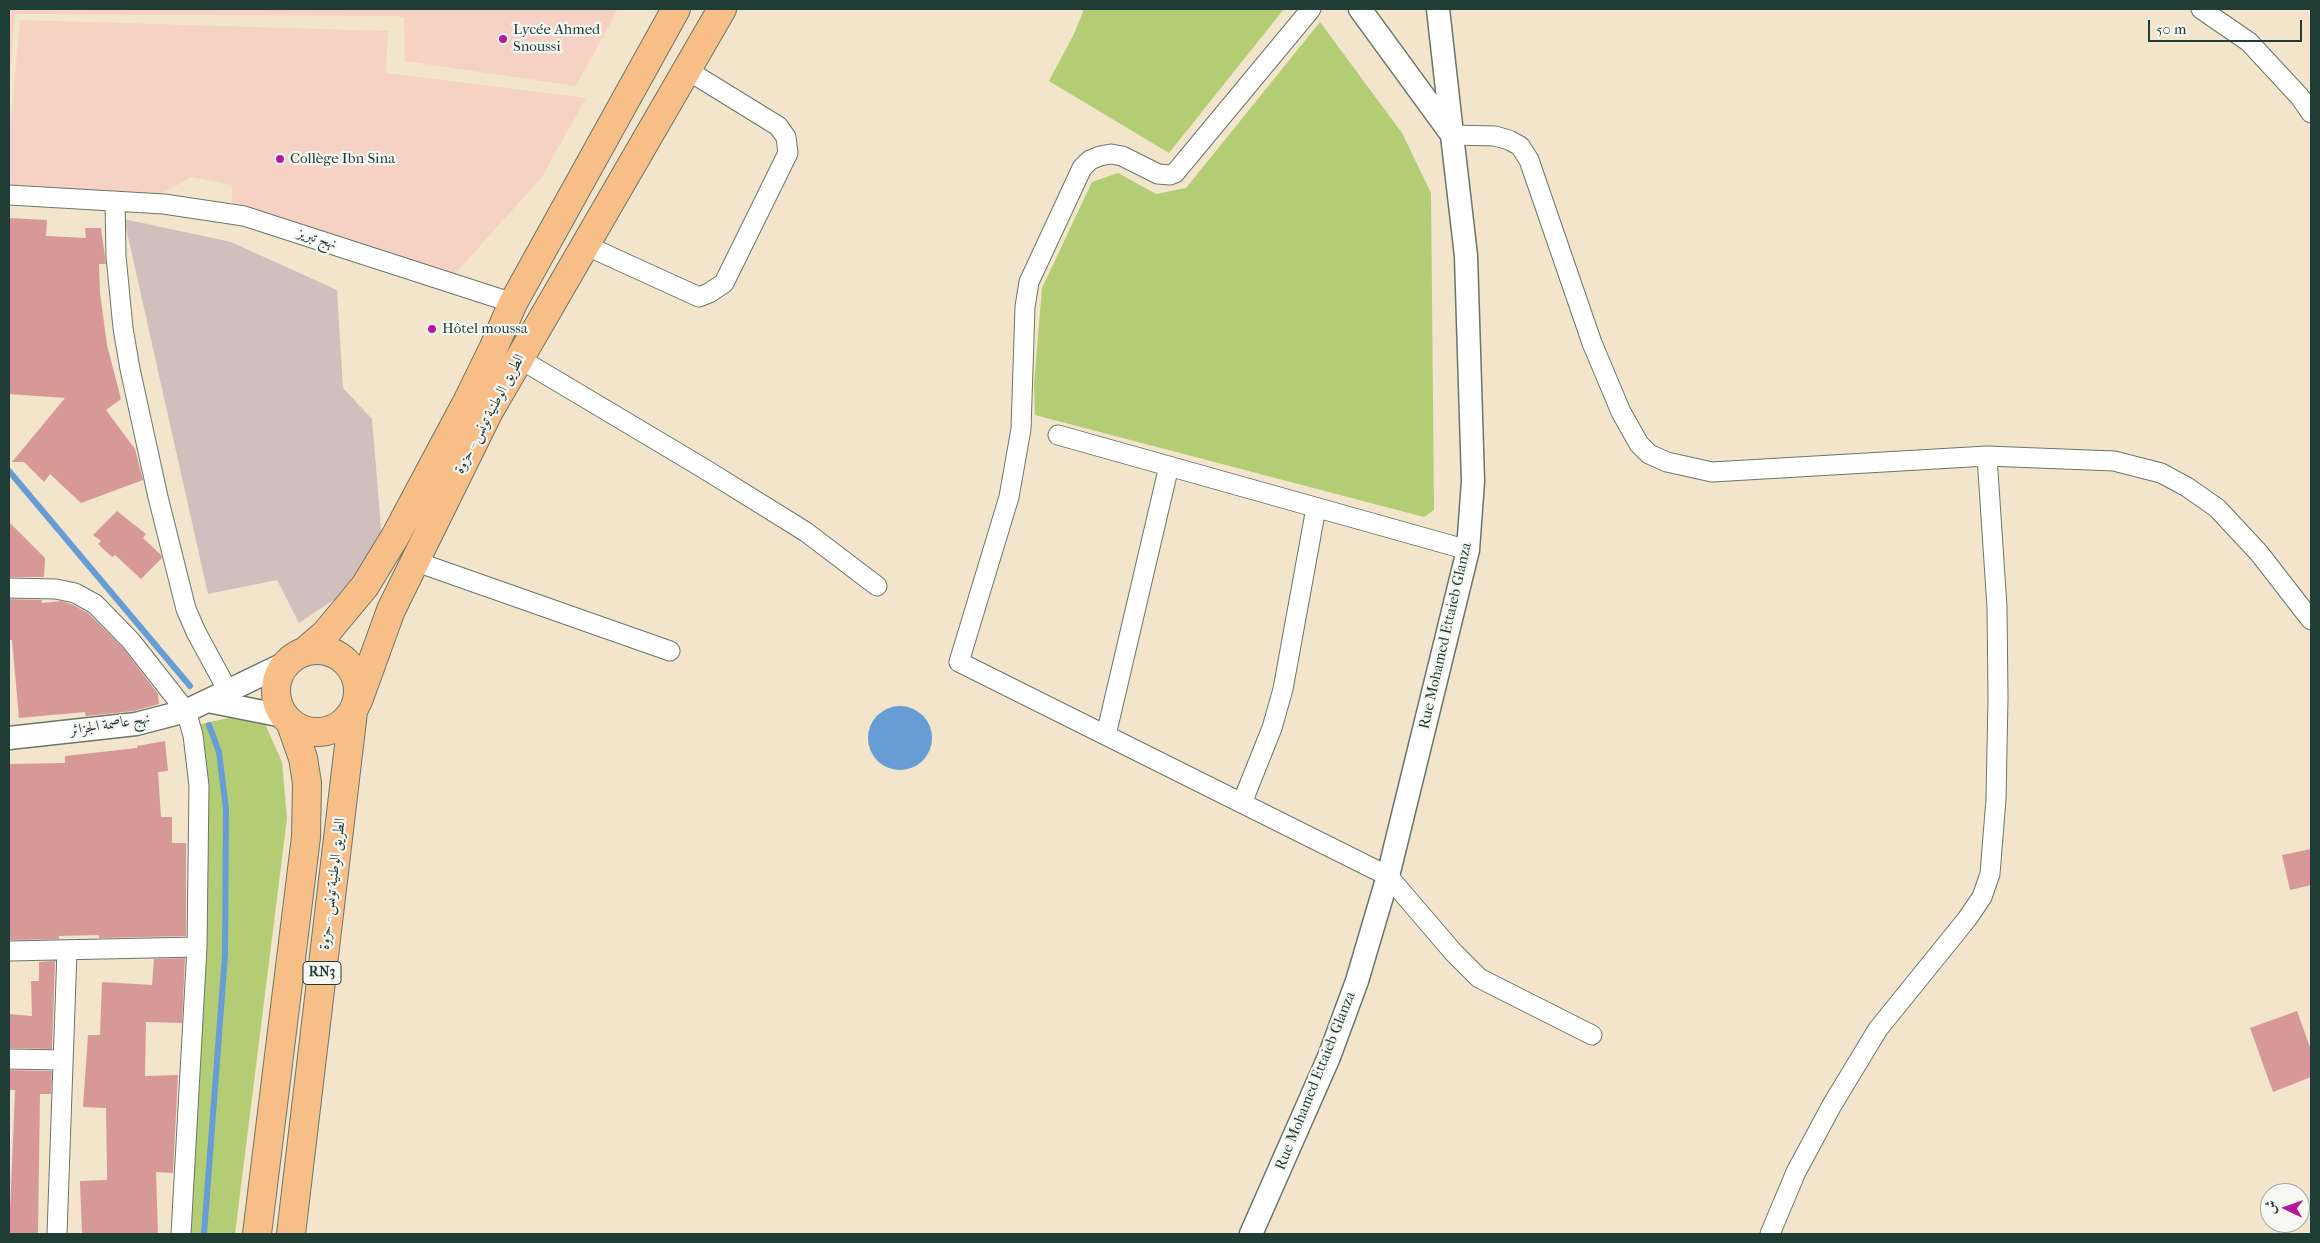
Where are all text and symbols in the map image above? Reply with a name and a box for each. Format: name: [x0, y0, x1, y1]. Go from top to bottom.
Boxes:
scale bar: [2150, 10, 2304, 42]
text: 50 m: [2156, 20, 2186, 38]
place label: Lycée Ahmed Snoussi: [513, 21, 600, 56]
marker: Lycée Ahmed Snoussi: [497, 33, 509, 45]
place label: Collège Ibn Sina: [290, 150, 395, 168]
marker: Collège Ibn Sina: [274, 153, 286, 165]
street label: نهج تبريز: [295, 224, 339, 254]
place label: Hôtel moussa: [442, 320, 528, 338]
marker: Hôtel moussa: [426, 323, 438, 335]
street label: الطريق الوطنية تونس - حزوة: [451, 351, 529, 477]
street label: Rue Mohamed Ettaieb Glanza: [1416, 541, 1476, 731]
street label: نهج عاصمة الجزائر: [68, 710, 152, 740]
street label: الطريق الوطنية تونس - حزوة: [316, 817, 350, 951]
road number: RN3: [303, 961, 341, 984]
street label: Rue Mohamed Ettaieb Glanza: [1272, 989, 1360, 1173]
north arrow: [2260, 1183, 2310, 1233]
text: ش: [2262, 1200, 2279, 1215]

